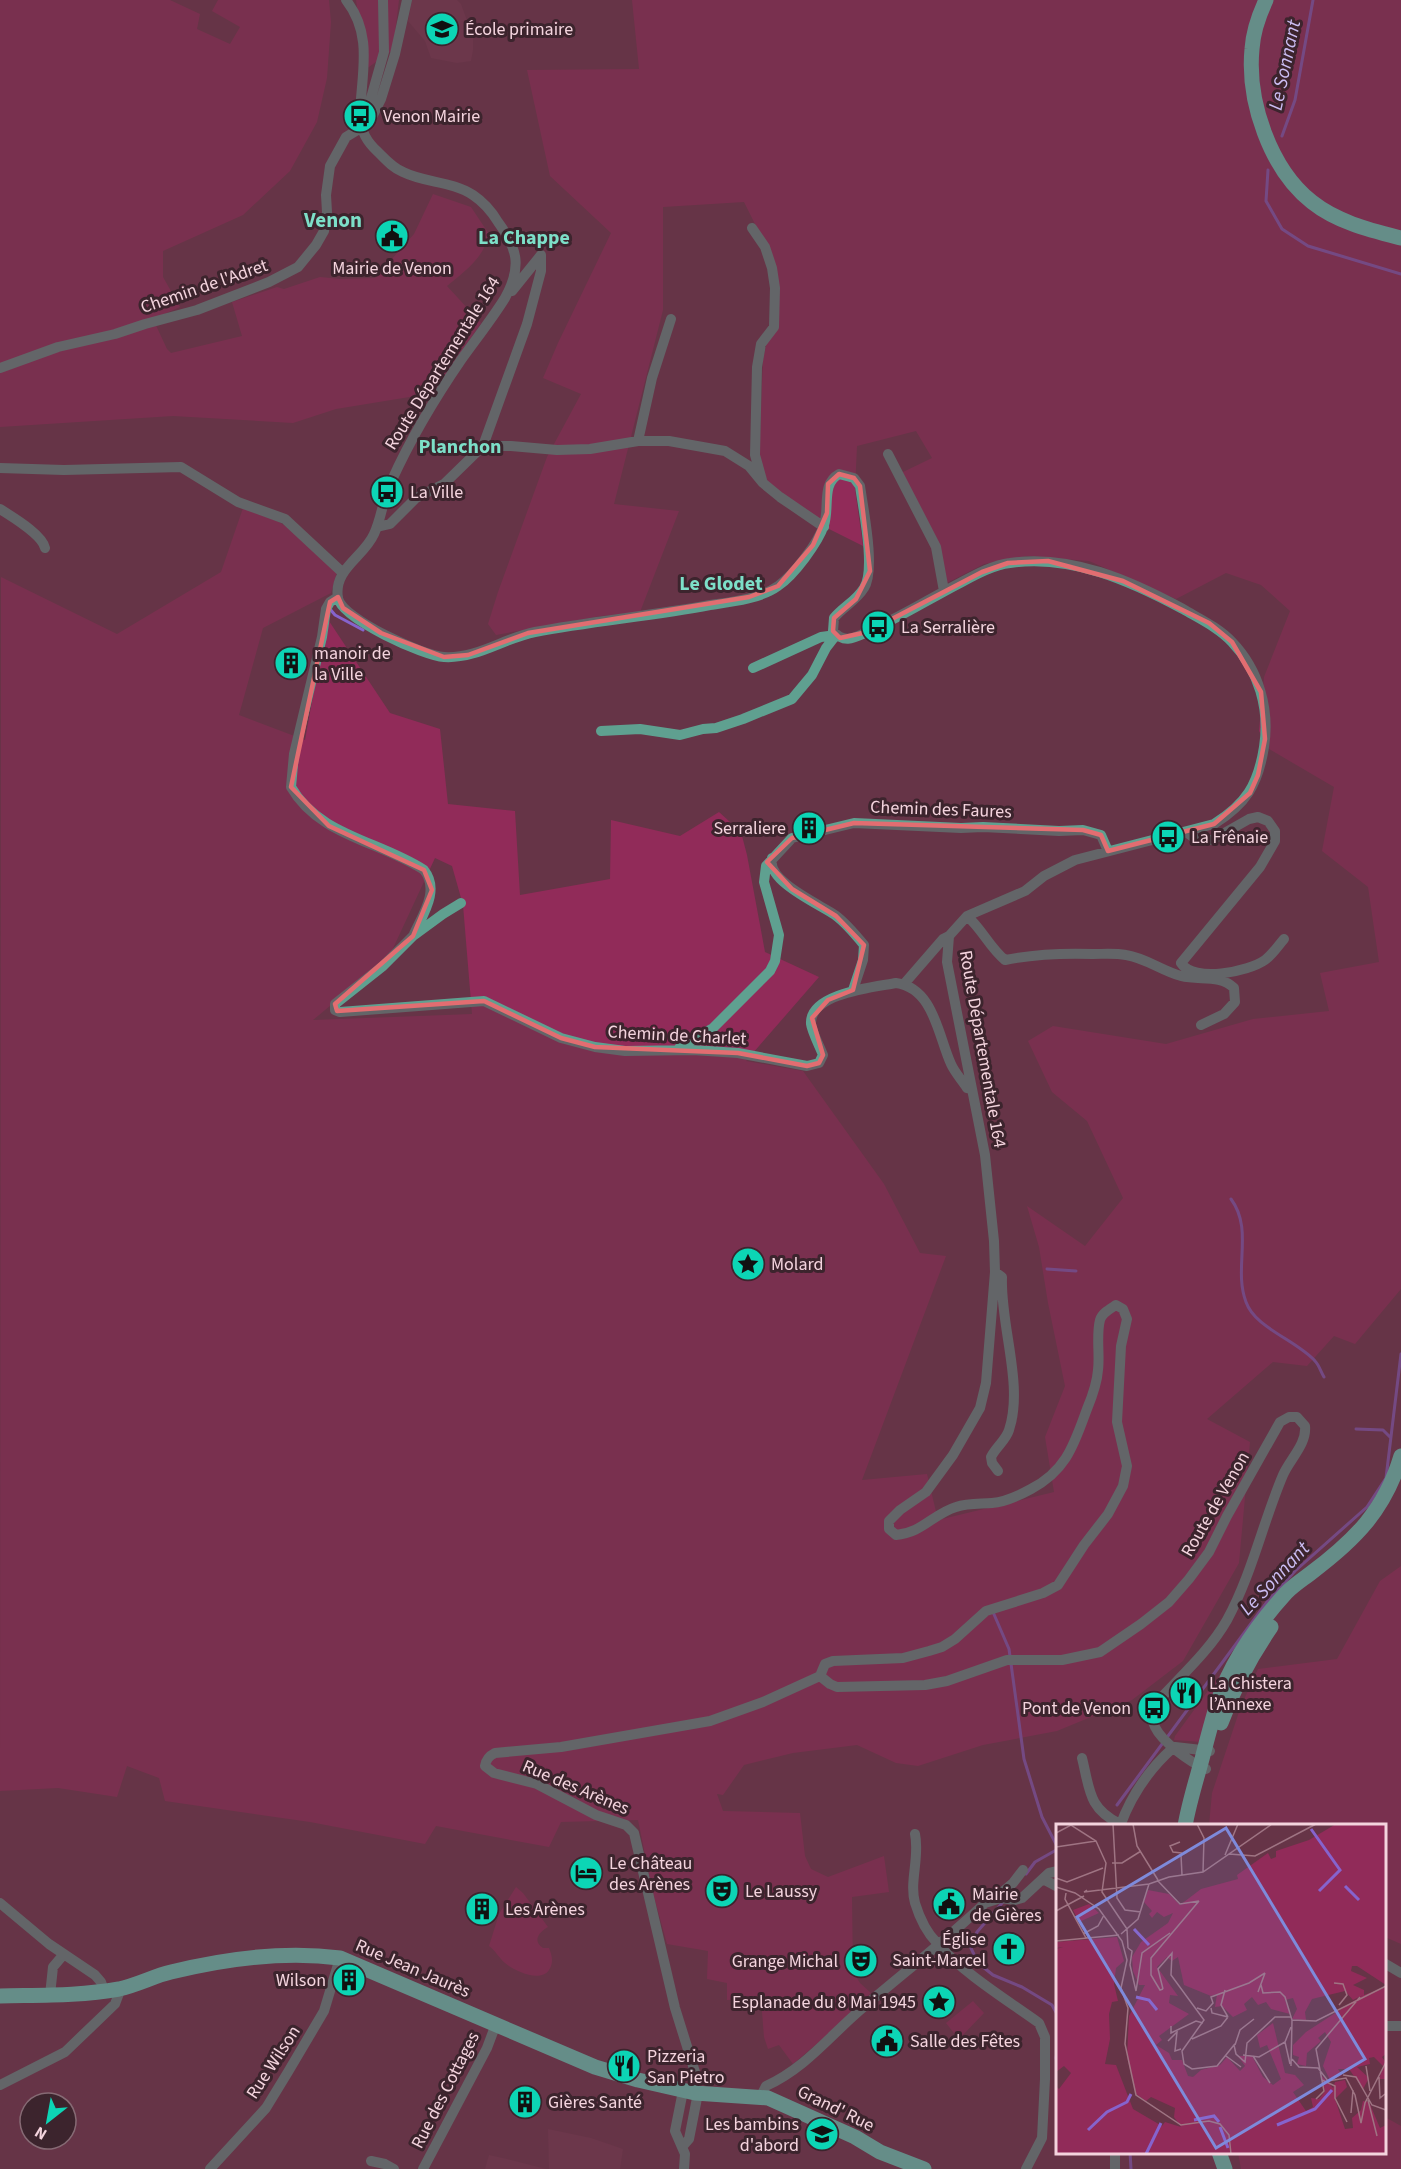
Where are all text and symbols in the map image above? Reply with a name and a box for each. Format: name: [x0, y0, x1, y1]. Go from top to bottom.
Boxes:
school or university icon: École primaire: [424, 11, 460, 47]
place label: École primaire: [465, 17, 573, 42]
water label: Le Sonnant: [1262, 17, 1308, 113]
bus stop icon: Venon Mairie: [342, 98, 378, 134]
place label: Venon Mairie: [383, 104, 480, 129]
district label: Venon: [303, 205, 362, 235]
public building icon: Mairie de Venon: [374, 218, 410, 254]
district label: La Chappe: [478, 224, 570, 252]
street label: Chemin de l'Adret: [137, 253, 271, 320]
place label: Mairie de Venon: [332, 256, 452, 281]
street label: Route Départementale 164: [379, 272, 506, 455]
district label: Planchon: [419, 433, 501, 461]
bus stop icon: La Ville: [369, 474, 405, 510]
place label: La Ville: [410, 480, 463, 505]
district label: Le Glodet: [679, 570, 763, 598]
bus stop icon: La Serralière: [860, 609, 896, 645]
place label: La Serralière: [901, 615, 995, 640]
place label: manoir de la Ville: [314, 641, 391, 687]
building icon: manoir de la Ville: [273, 645, 309, 681]
street label: Chemin des Faures: [870, 795, 1012, 824]
building icon: Serraliere: [791, 810, 827, 846]
place label: Serraliere: [713, 816, 786, 841]
bus stop icon: La Frênaie: [1150, 819, 1186, 855]
place label: La Frênaie: [1191, 825, 1268, 850]
street label: Route Départementale 164: [953, 948, 1012, 1150]
street label: Chemin de Charlet: [607, 1019, 747, 1052]
place icon: Molard: [730, 1246, 766, 1282]
place label: Molard: [771, 1252, 824, 1277]
street label: Route de Venon: [1175, 1447, 1256, 1562]
water label: Le Sonnant: [1233, 1535, 1317, 1622]
place label: La Chistera l’Annexe: [1209, 1671, 1292, 1717]
restaurant icon: La Chistera l’Annexe: [1168, 1675, 1204, 1711]
bus stop icon: Pont de Venon: [1136, 1690, 1172, 1726]
place label: Pont de Venon: [1022, 1696, 1131, 1721]
street label: Rue des Arènes: [519, 1754, 633, 1821]
inset map: [1056, 1824, 1386, 2154]
place label: Le Château des Arènes: [609, 1851, 692, 1897]
hotel icon: Le Château des Arènes: [568, 1855, 604, 1891]
theatre icon: Le Laussy: [704, 1873, 740, 1909]
place label: Le Laussy: [745, 1879, 818, 1904]
place label: Mairie de Gières: [972, 1882, 1042, 1928]
public building icon: Mairie de Gières: [931, 1886, 967, 1922]
building icon: Les Arènes: [464, 1891, 500, 1927]
place label: Les Arènes: [505, 1897, 585, 1922]
place label: Église Saint-Marcel: [892, 1927, 986, 1973]
church icon: Église Saint-Marcel: [991, 1931, 1027, 1967]
street label: Rue Jean Jaurès: [352, 1933, 474, 2004]
theatre icon: Grange Michal: [843, 1943, 879, 1979]
place label: Grange Michal: [732, 1949, 838, 1974]
building icon: Wilson: [331, 1962, 367, 1998]
place label: Wilson: [276, 1968, 326, 1993]
place icon: Esplanade du 8 Mai 1945: [921, 1984, 957, 2020]
place label: Esplanade du 8 Mai 1945: [732, 1990, 916, 2015]
street label: Rue Wilson: [240, 2021, 306, 2104]
public building icon: Salle des Fêtes: [869, 2023, 905, 2059]
street label: Rue des Cottages: [405, 2027, 486, 2153]
place label: Salle des Fêtes: [910, 2029, 1020, 2054]
place label: Pizzeria San Pietro: [647, 2044, 724, 2090]
restaurant icon: Pizzeria San Pietro: [606, 2048, 642, 2084]
street label: Grand' Rue: [793, 2079, 879, 2138]
building icon: Gières Santé: [507, 2084, 543, 2120]
place label: Gières Santé: [548, 2090, 642, 2115]
north arrow: [18, 2091, 78, 2151]
place label: Les bambins d'abord: [705, 2112, 799, 2158]
school or university icon: Les bambins d'abord: [804, 2116, 840, 2152]
text: N: [31, 2121, 51, 2145]

